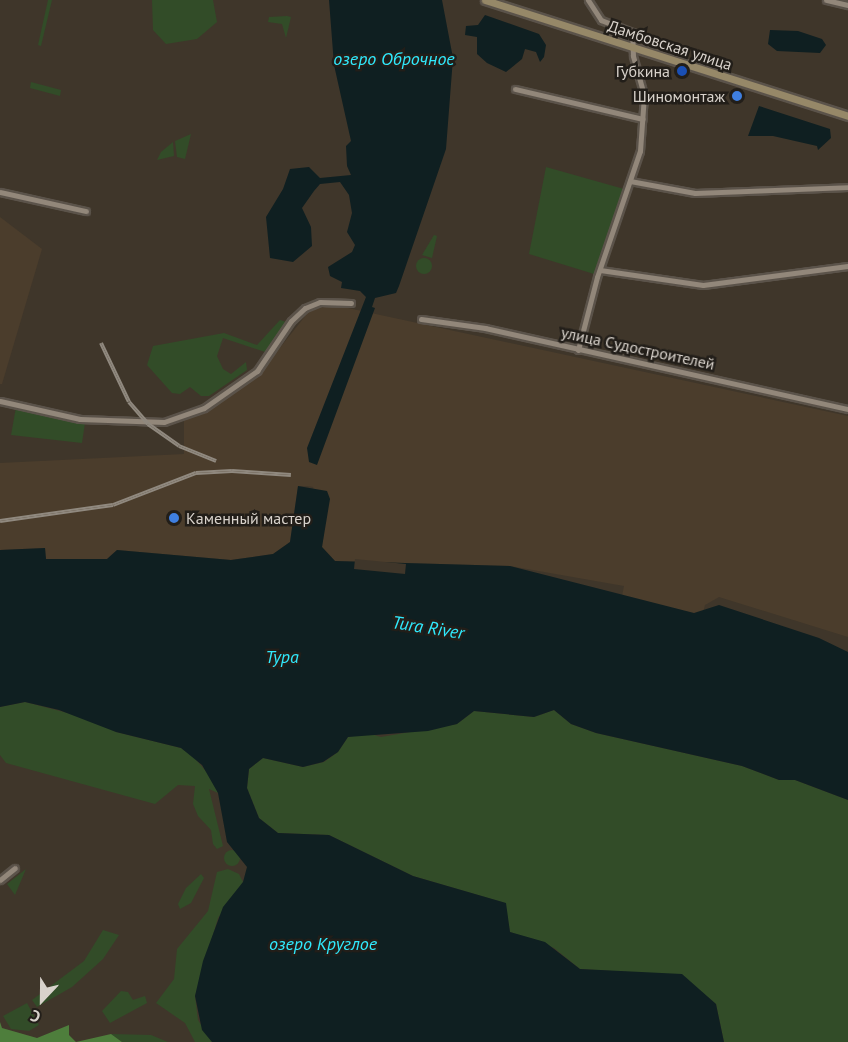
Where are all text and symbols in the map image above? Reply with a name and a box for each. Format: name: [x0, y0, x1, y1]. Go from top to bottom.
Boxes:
street label: Дамбовская улица: [605, 16, 735, 74]
water label: озеро Оброчное: [333, 48, 455, 70]
place label: Губкина: [616, 61, 670, 81]
marker: Губкина: [675, 64, 689, 78]
place label: Шиномонтаж: [633, 86, 725, 106]
marker: Шиномонтаж: [730, 89, 744, 103]
street label: улица Судостроителей: [559, 322, 717, 374]
place label: Каменный мастер: [186, 508, 311, 528]
marker: Каменный мастер: [167, 511, 181, 525]
water label: Tura River: [390, 612, 466, 644]
water label: Тура: [265, 646, 299, 668]
water label: озеро Круглое: [269, 933, 377, 955]
north arrow: [12, 970, 72, 1030]
text: С: [27, 1006, 43, 1028]

